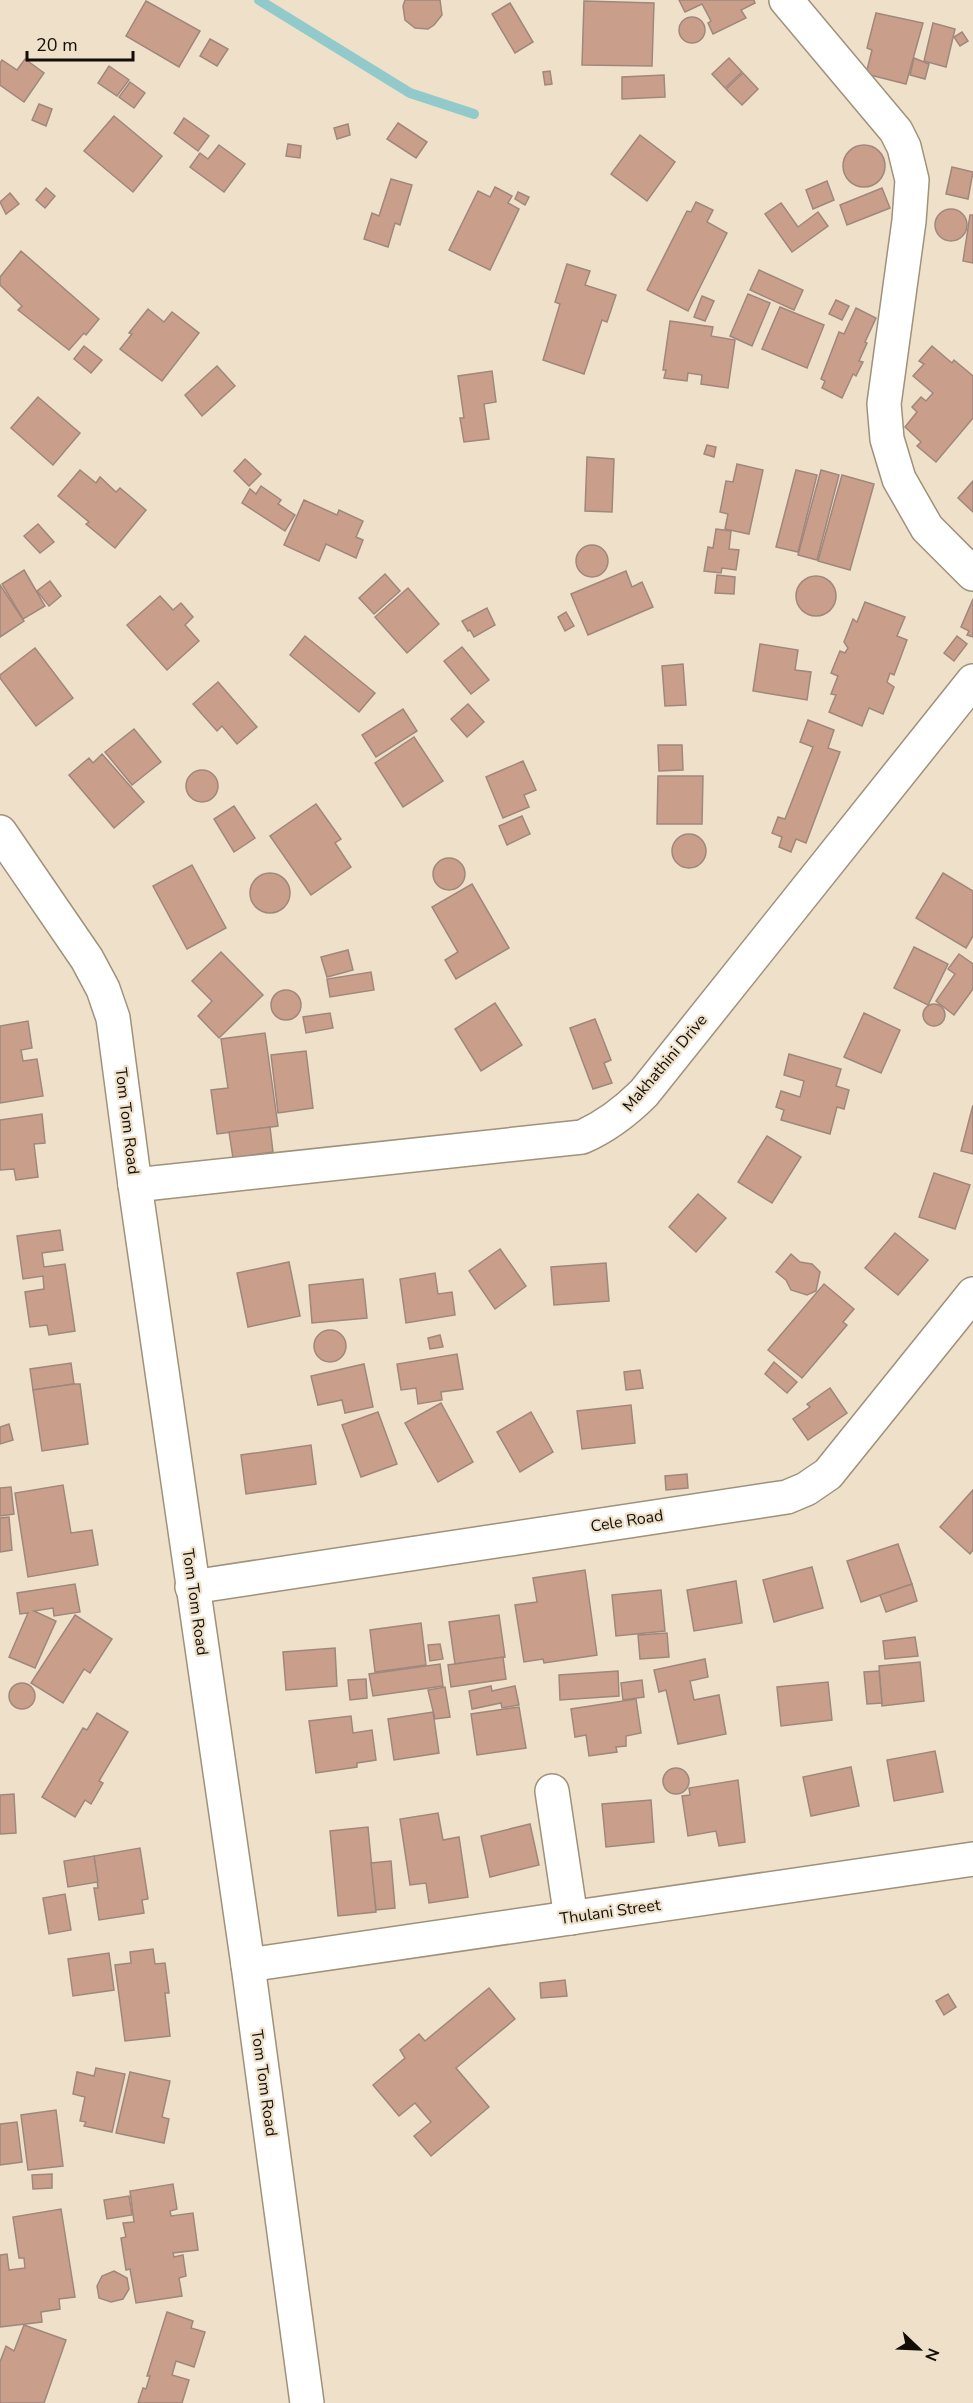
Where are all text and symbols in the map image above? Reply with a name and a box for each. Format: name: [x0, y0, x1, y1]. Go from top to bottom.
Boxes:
scale bar: [27, 24, 134, 62]
text: 20 m: [36, 33, 78, 57]
street label: Makhathini Drive: [618, 1010, 712, 1116]
street label: Tom Tom Road: [110, 1066, 144, 1176]
street label: Cele Road: [589, 1504, 665, 1538]
street label: Tom Tom Road: [177, 1547, 213, 1657]
street label: Thulani Street: [558, 1894, 662, 1930]
street label: Tom Tom Road: [246, 2028, 282, 2138]
north arrow: [889, 2319, 949, 2379]
text: N: [919, 2345, 944, 2364]

